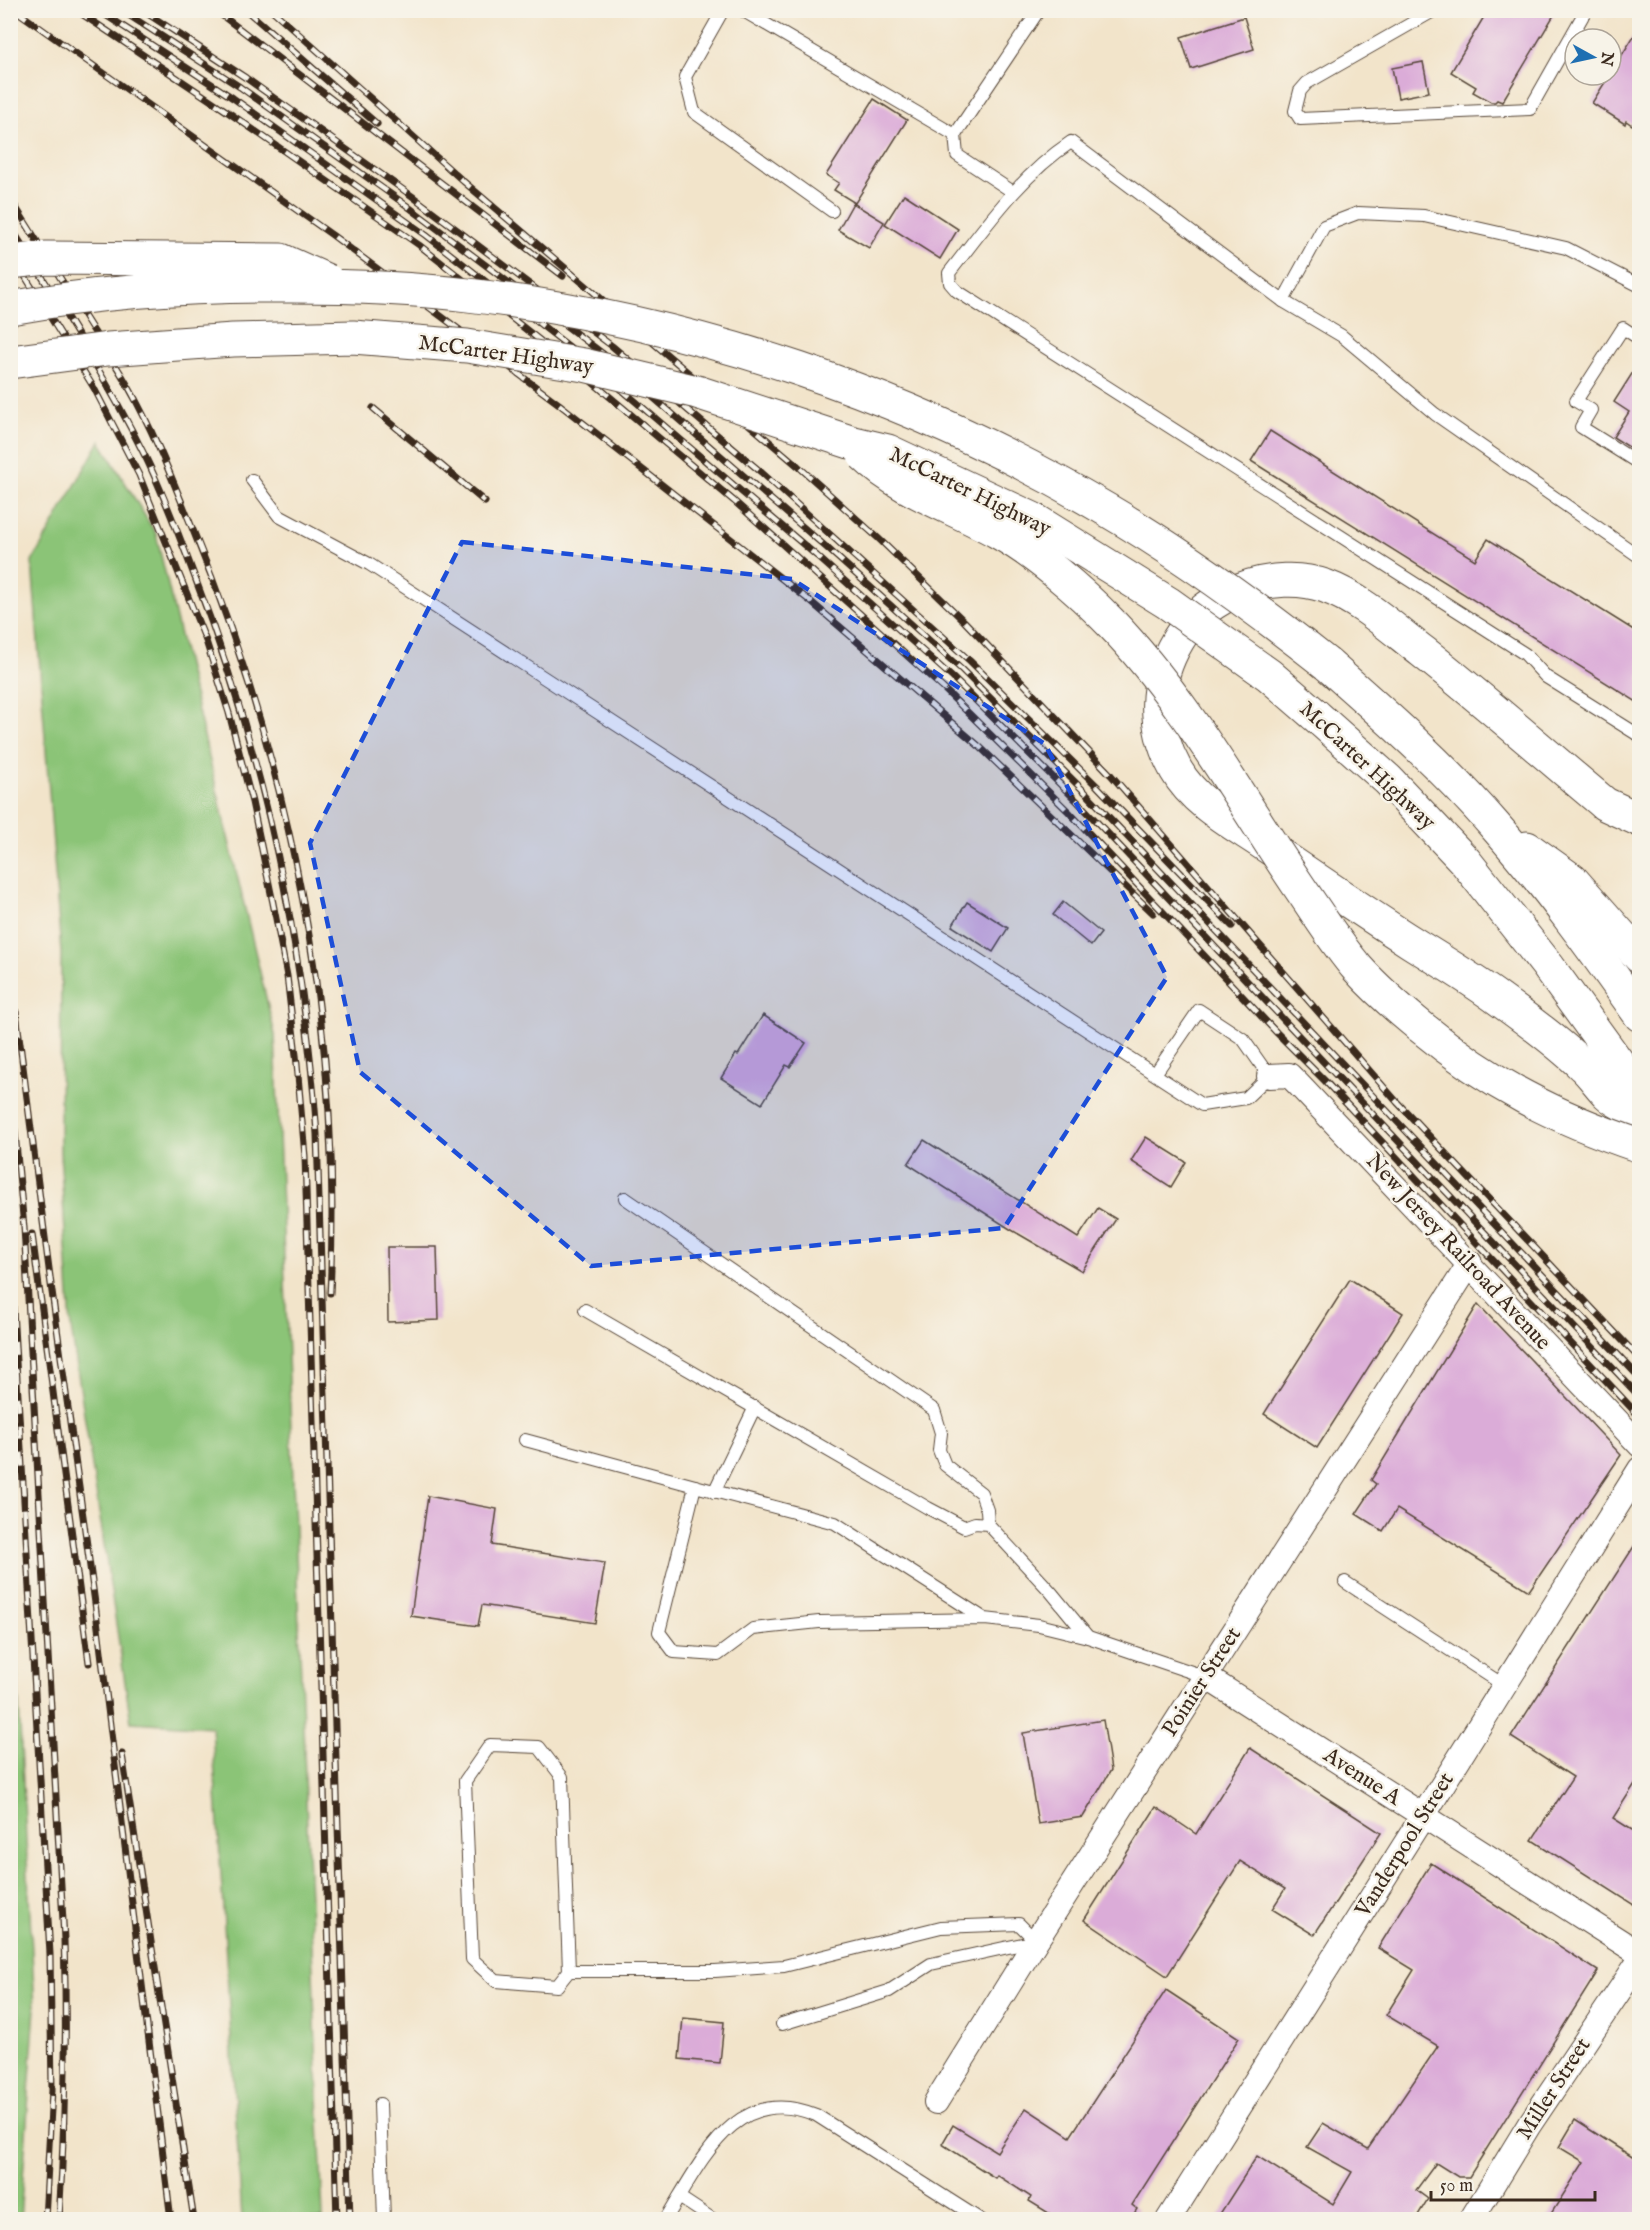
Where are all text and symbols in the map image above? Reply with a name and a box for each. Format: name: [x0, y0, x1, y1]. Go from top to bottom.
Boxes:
north arrow: [1563, 27, 1623, 87]
text: N: [1595, 50, 1617, 67]
street label: McCarter Highway: [417, 329, 596, 381]
street label: McCarter Highway: [885, 441, 1056, 543]
street label: McCarter Highway: [1293, 696, 1441, 837]
street label: New Jersey Railroad Avenue: [1359, 1148, 1557, 1356]
street label: Poinier Street: [1156, 1622, 1248, 1742]
street label: Avenue A: [1317, 1741, 1407, 1813]
street label: Vanderpool Street: [1349, 1767, 1461, 1923]
street label: Miller Street: [1511, 2032, 1598, 2145]
scale bar: [1431, 2164, 1594, 2202]
text: 50 m: [1440, 2175, 1473, 2198]

